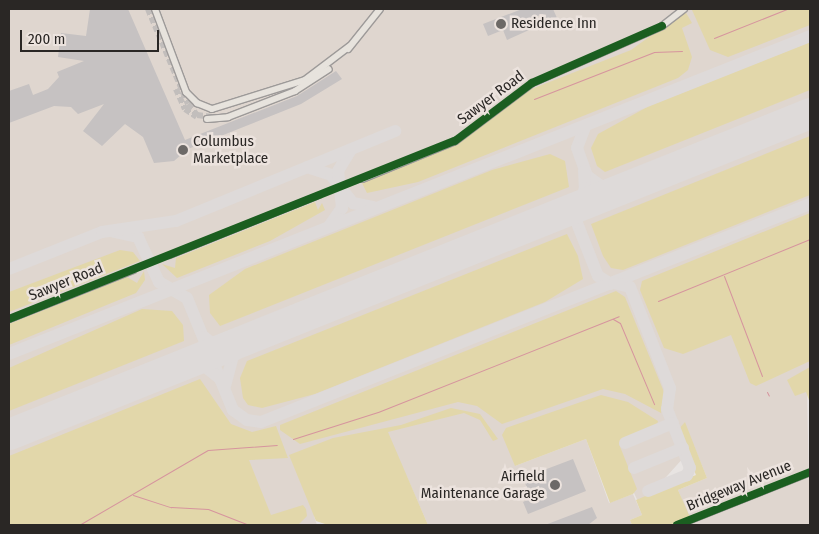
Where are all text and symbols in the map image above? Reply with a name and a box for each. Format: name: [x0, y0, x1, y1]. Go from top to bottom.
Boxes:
place label: Residence Inn: [511, 15, 597, 33]
marker: Residence Inn: [495, 18, 507, 30]
scale bar: [22, 20, 161, 52]
text: 200 m: [28, 30, 65, 48]
street label: Sawyer Road: [454, 67, 528, 129]
place label: Columbus Marketplace: [193, 132, 268, 167]
marker: Columbus Marketplace: [177, 144, 189, 156]
street label: Sawyer Road: [26, 259, 106, 305]
street label: Bridgeway Avenue: [684, 457, 794, 515]
place label: Airfield Maintenance Garage: [421, 467, 545, 502]
marker: Airfield Maintenance Garage: [549, 479, 561, 491]

